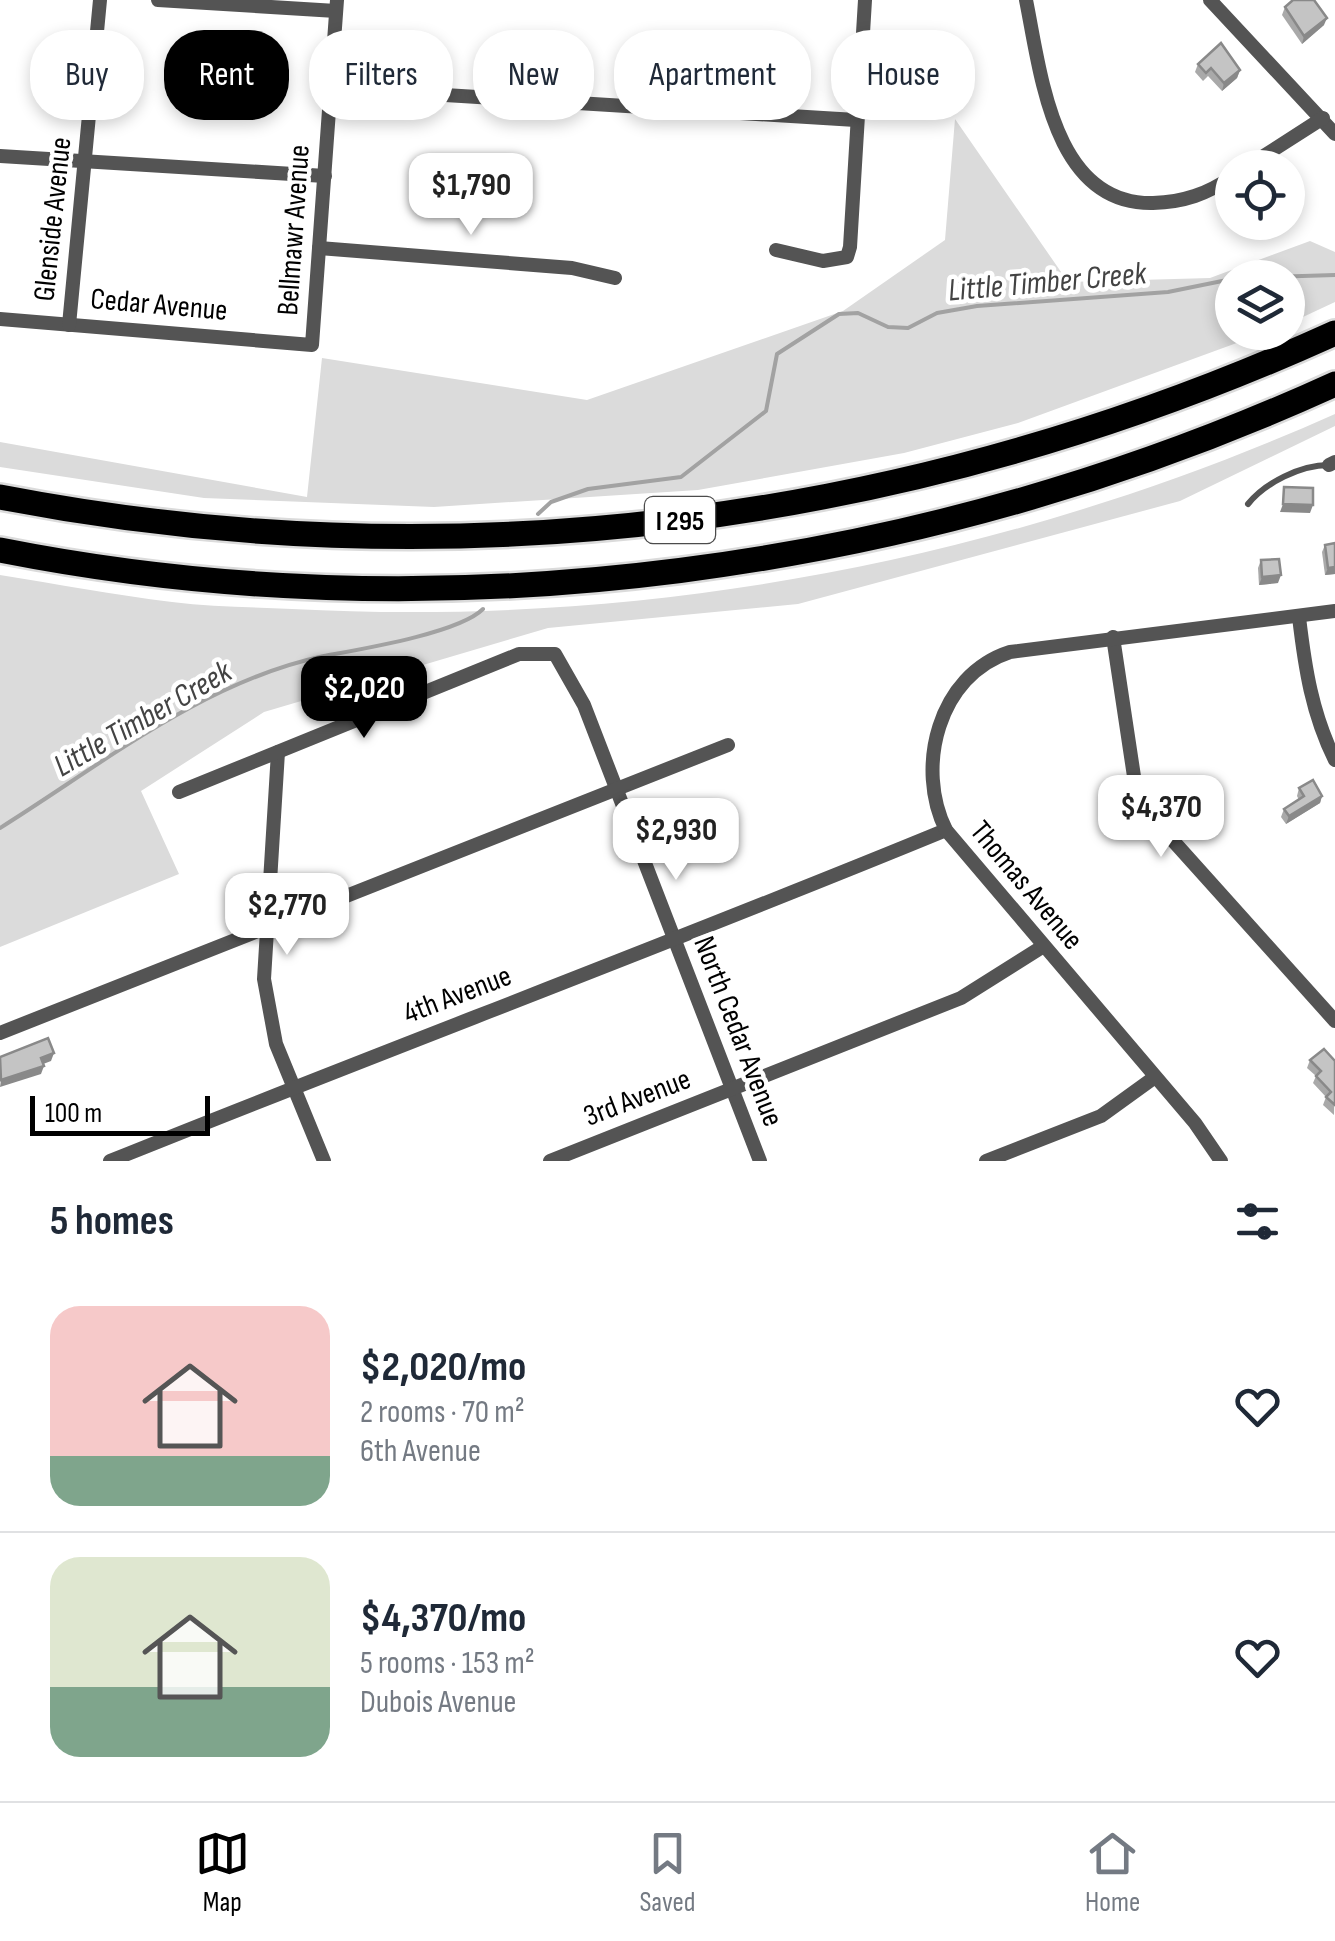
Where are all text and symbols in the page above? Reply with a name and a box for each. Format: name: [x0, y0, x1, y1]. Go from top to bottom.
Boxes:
chip: Buy: [30, 30, 144, 120]
chip: Rent: [164, 30, 289, 120]
chip: Filters: [309, 30, 453, 120]
chip: New: [473, 30, 594, 120]
chip: Apartment: [614, 30, 811, 120]
chip: House: [831, 30, 975, 120]
street label: Glenside Avenue: [26, 135, 79, 303]
street label: Bellmawr Avenue: [270, 144, 318, 317]
map controls: [1215, 150, 1305, 350]
button: locate: [1215, 150, 1305, 240]
pin: $1,790: [390, 153, 552, 238]
text: $1,790: [431, 166, 511, 205]
water label: Little Timber Creek: [947, 254, 1149, 311]
button: layers: [1215, 260, 1305, 350]
street label: Cedar Avenue: [89, 281, 229, 329]
road number: I 295: [645, 497, 715, 543]
water label: Little Timber Creek: [47, 652, 239, 786]
pin: $2,020: [283, 656, 445, 741]
text: $2,020: [323, 669, 405, 708]
pin: $4,370: [1080, 775, 1242, 860]
text: $4,370: [1120, 788, 1202, 827]
pin: $2,930: [595, 798, 757, 883]
text: $2,930: [635, 811, 717, 850]
street label: Thomas Avenue: [962, 814, 1090, 957]
pin: $2,770: [206, 873, 368, 958]
text: $2,770: [247, 886, 327, 925]
street label: North Cedar Avenue: [685, 931, 791, 1131]
street label: 4th Avenue: [398, 958, 516, 1032]
street label: 3rd Avenue: [579, 1061, 696, 1135]
scale bar: [30, 1091, 210, 1136]
text: 100 m: [45, 1097, 102, 1130]
icon: filters: [1230, 1194, 1285, 1249]
text: 5 homes: [50, 1196, 174, 1247]
text: $2,020/mo: [360, 1342, 526, 1393]
icon: home: [130, 1346, 250, 1466]
icon: heart: [1230, 1379, 1285, 1434]
text: 2 rooms · 70 m²: [360, 1393, 525, 1432]
text: 6th Avenue: [360, 1432, 481, 1471]
text: $4,370/mo: [360, 1593, 526, 1644]
icon: home: [130, 1597, 250, 1717]
icon: heart: [1230, 1630, 1285, 1685]
text: 5 rooms · 153 m²: [360, 1644, 535, 1683]
text: Dubois Avenue: [360, 1683, 516, 1722]
tab: Map: [195, 1826, 250, 1919]
tab: Saved: [639, 1826, 696, 1919]
tab: Home: [1085, 1826, 1140, 1919]

